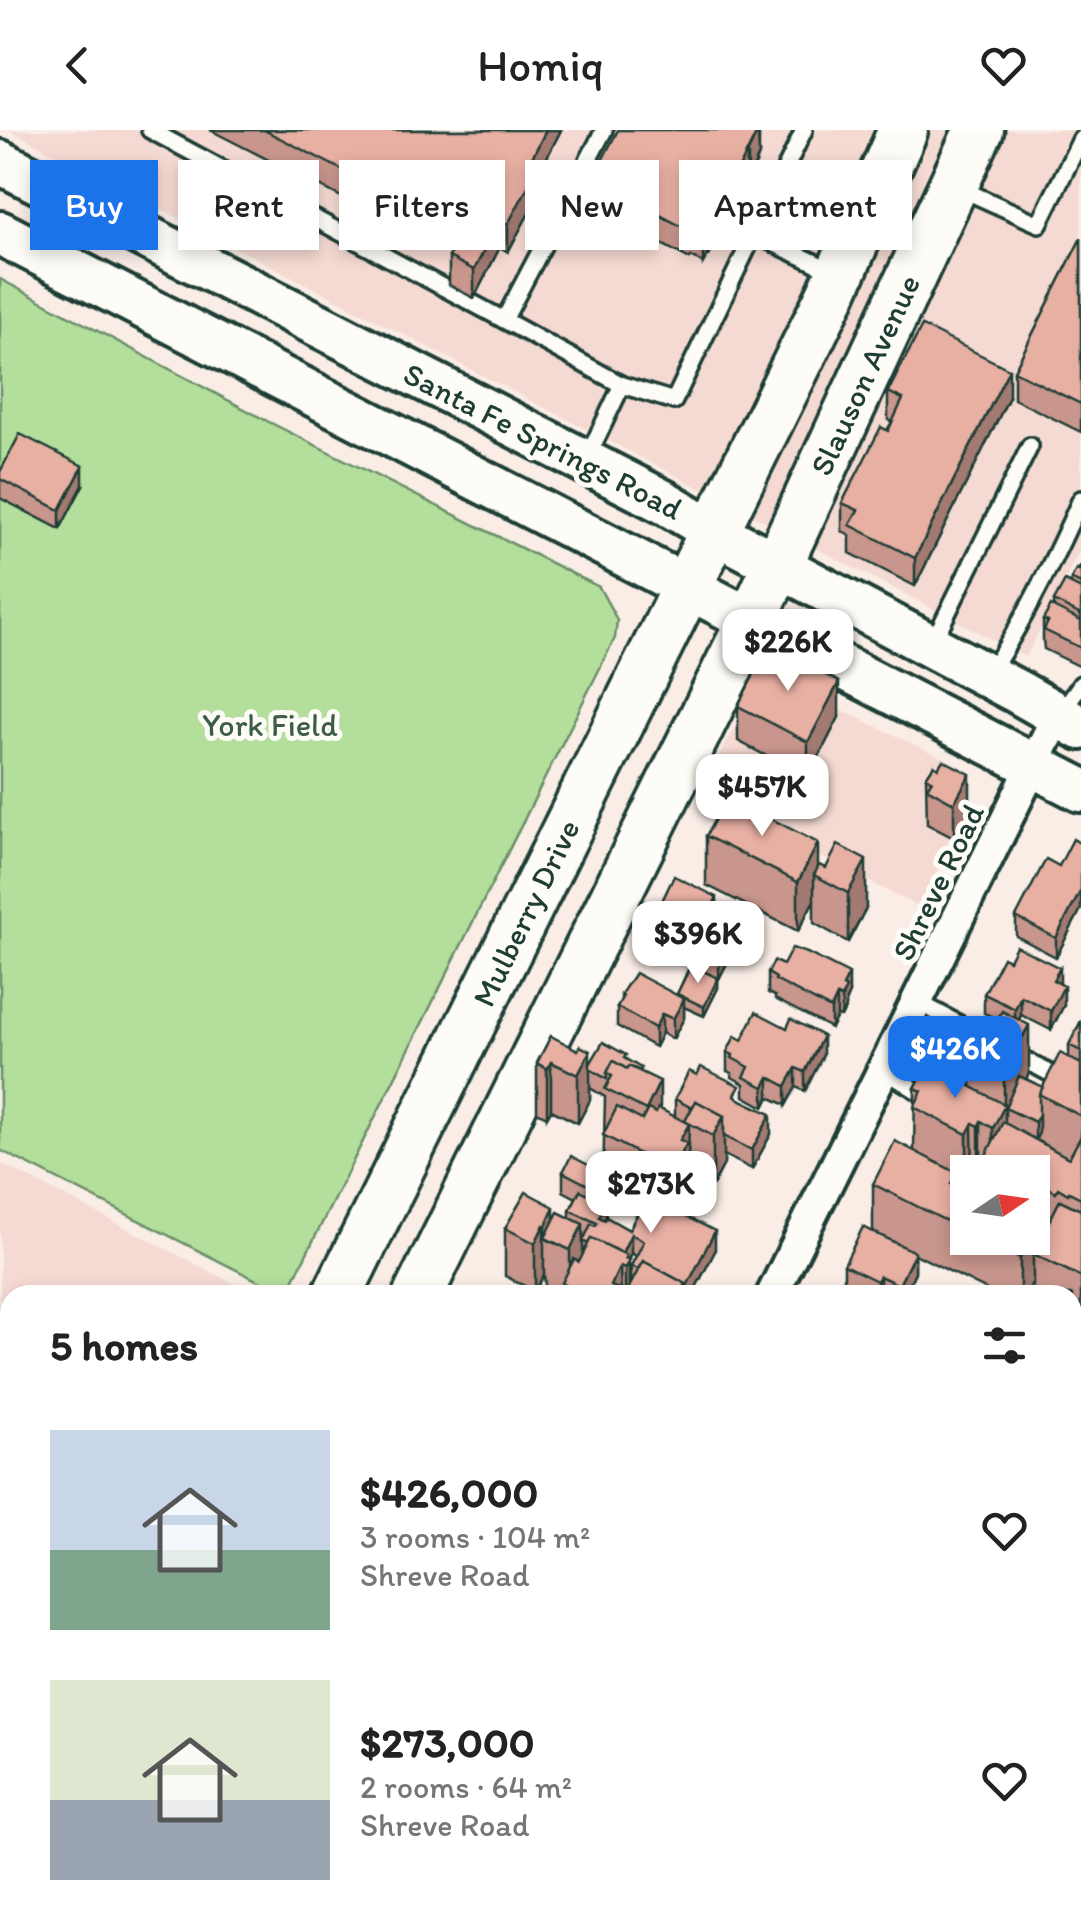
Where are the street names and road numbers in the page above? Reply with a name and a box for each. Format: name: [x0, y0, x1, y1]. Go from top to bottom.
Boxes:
street label: Slauson Avenue: [802, 269, 928, 481]
street label: Santa Fe Springs Road: [397, 354, 689, 528]
street label: Shreve Road: [884, 797, 992, 967]
street label: Mulberry Drive: [464, 813, 588, 1013]

